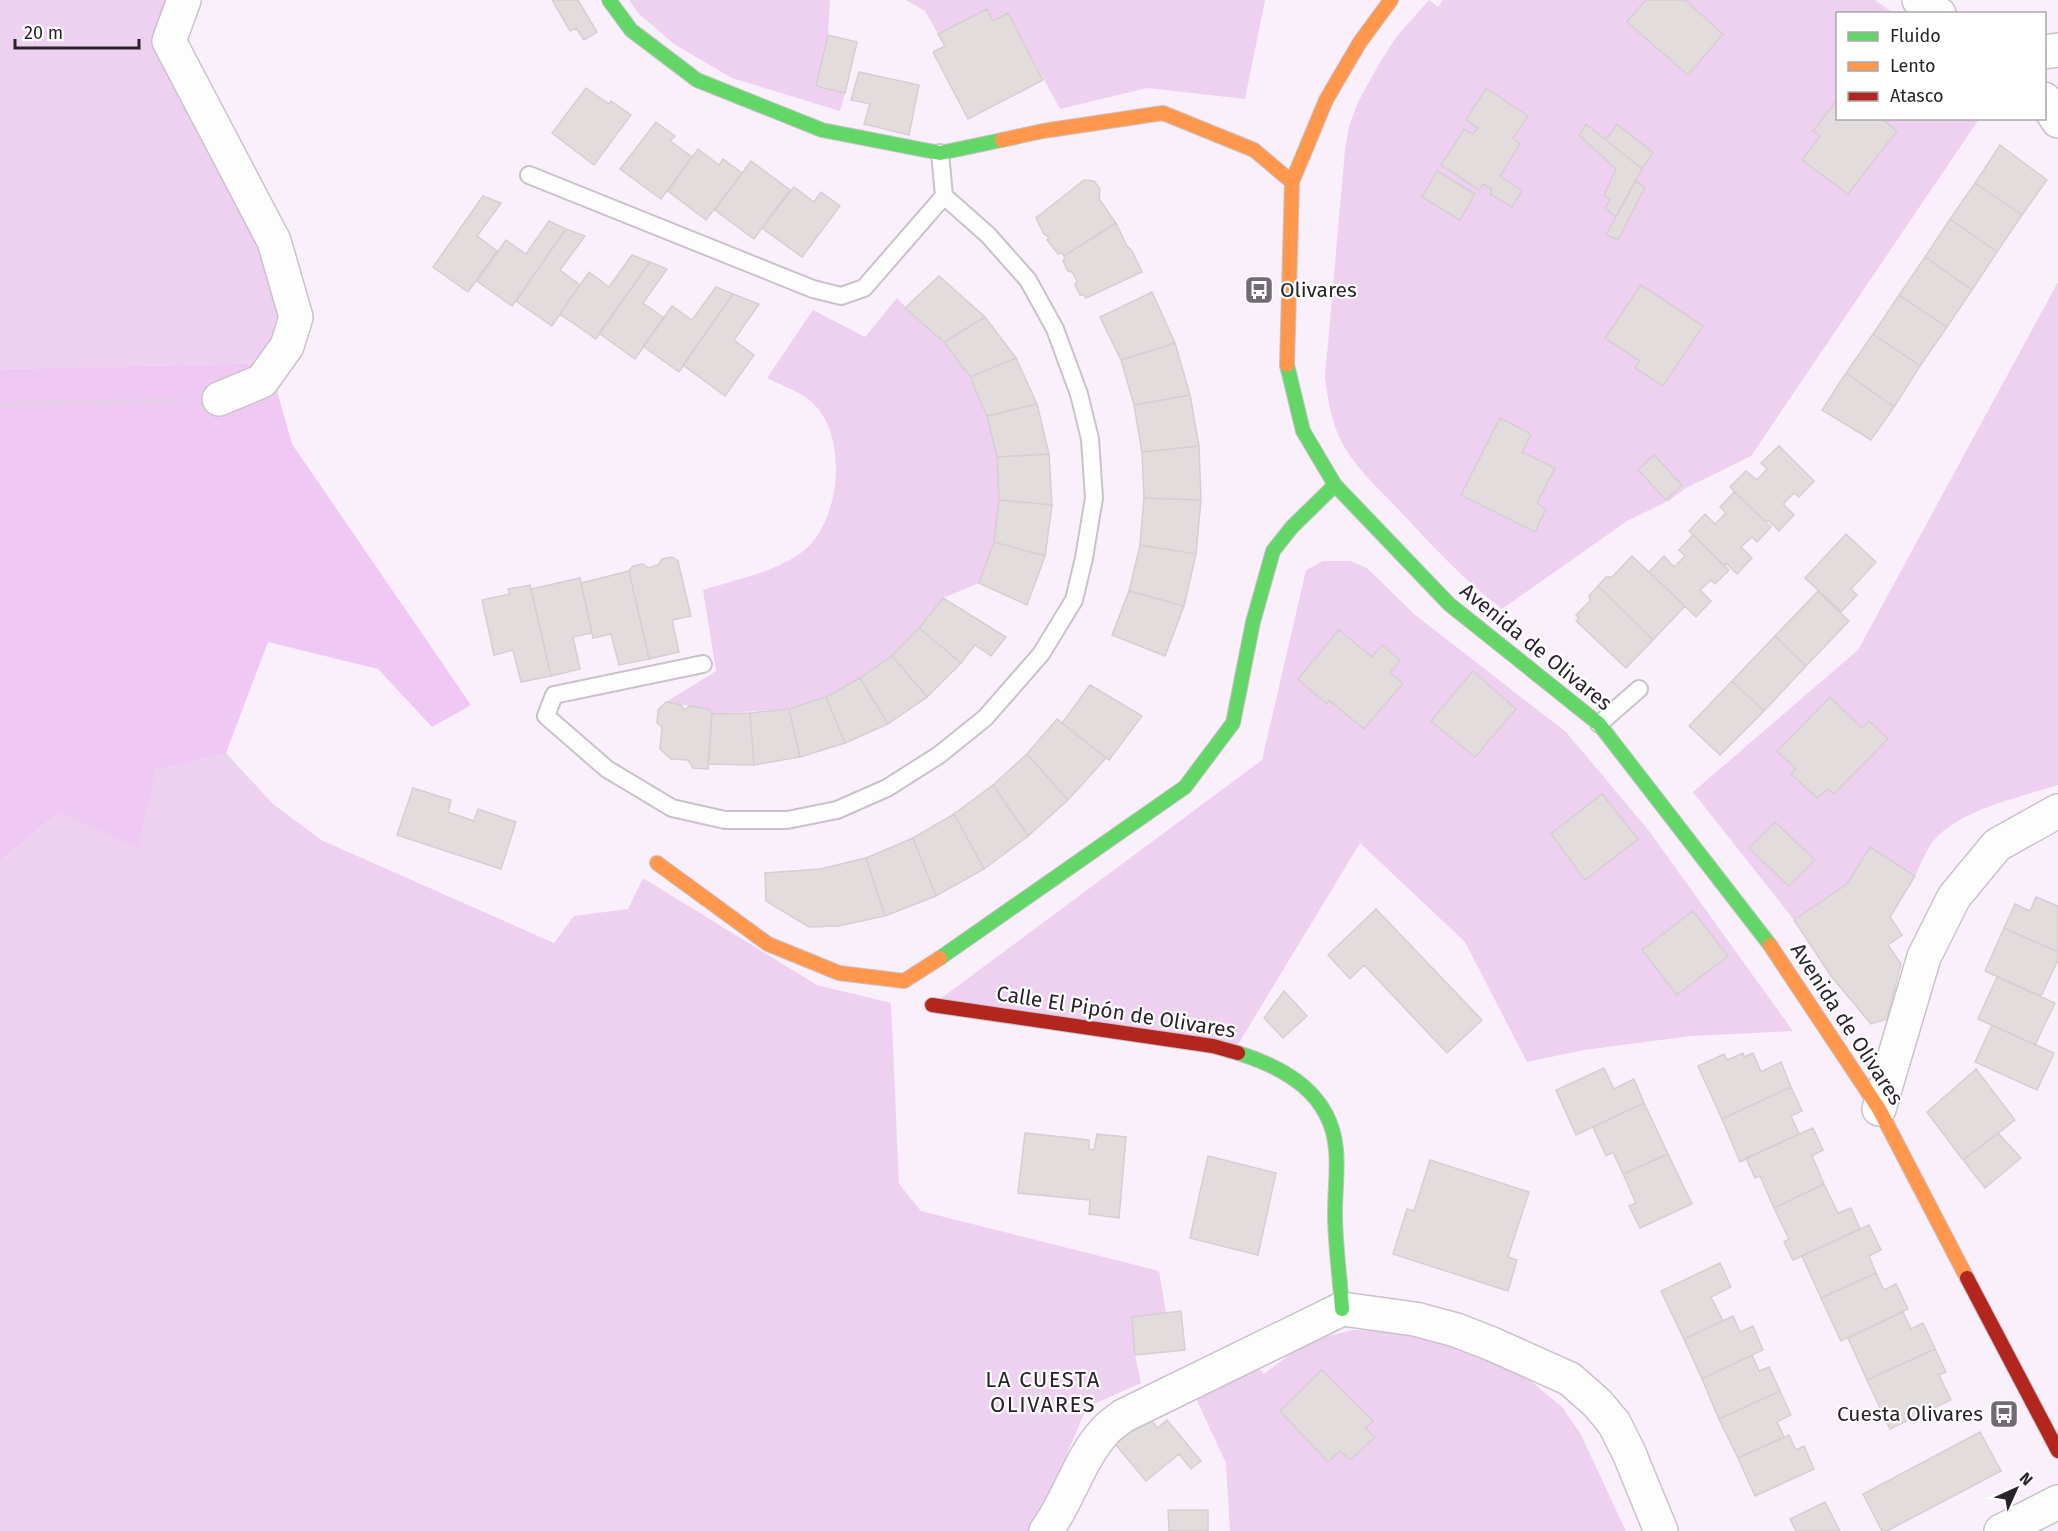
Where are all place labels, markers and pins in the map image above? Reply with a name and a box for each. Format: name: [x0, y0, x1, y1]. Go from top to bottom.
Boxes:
bus stop icon: Olivares: [1243, 274, 1275, 306]
place label: Olivares: [1280, 277, 1357, 303]
bus stop icon: Cuesta Olivares: [1988, 1398, 2020, 1430]
place label: Cuesta Olivares: [1837, 1401, 1983, 1427]

